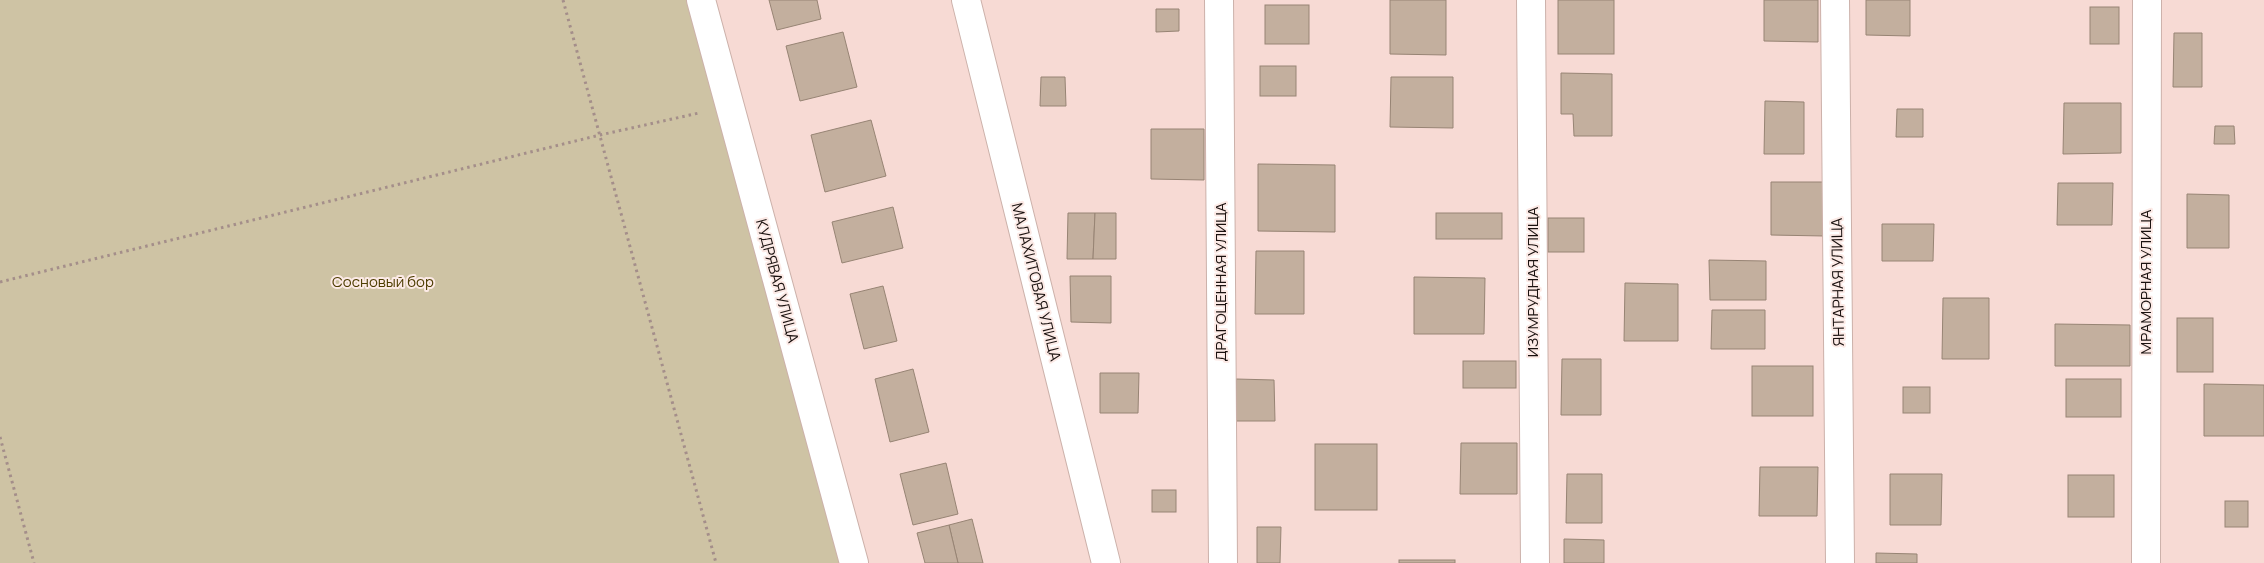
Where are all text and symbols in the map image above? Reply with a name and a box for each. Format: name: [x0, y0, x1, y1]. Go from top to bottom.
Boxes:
street label: МАЛАХИТОВАЯ УЛИЦА: [1007, 201, 1066, 364]
street label: ДРАГОЦЕННАЯ УЛИЦА: [1210, 202, 1231, 362]
street label: ИЗУМРУДНАЯ УЛИЦА: [1522, 206, 1543, 357]
street label: МРАМОРНАЯ УЛИЦА: [2135, 209, 2156, 354]
street label: КУДРЯВАЯ УЛИЦА: [751, 217, 804, 346]
street label: ЯНТАРНАЯ УЛИЦА: [1826, 217, 1849, 346]
park label: Сосновый бор: [332, 271, 434, 292]

